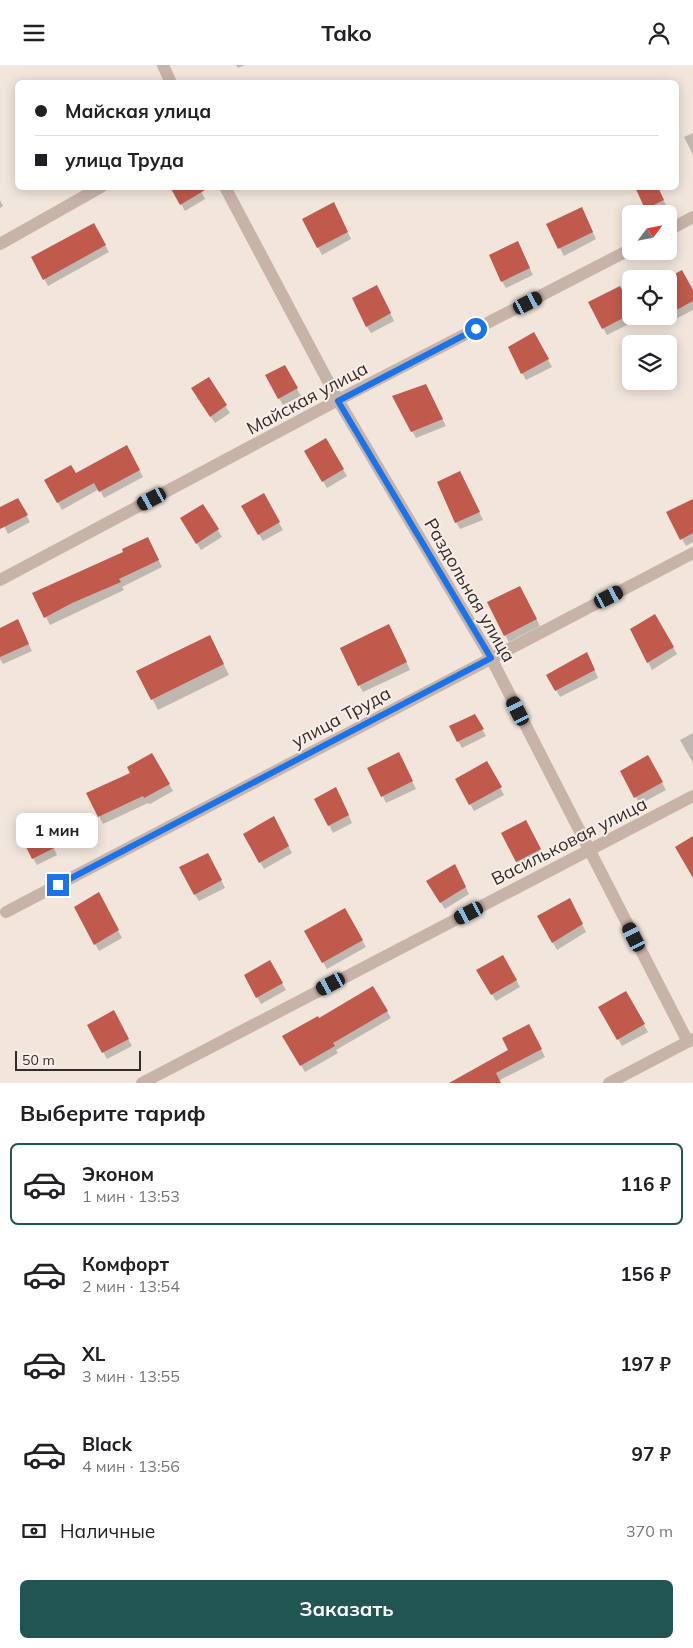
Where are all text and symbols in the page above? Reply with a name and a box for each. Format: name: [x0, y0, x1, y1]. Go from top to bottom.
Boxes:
icon: menu: [20, 19, 48, 47]
text: Tako: [321, 19, 372, 47]
icon: person: [645, 19, 673, 47]
text: Майская улица: [65, 99, 211, 123]
text: улица Труда: [65, 148, 184, 172]
north arrow: [622, 205, 678, 260]
map controls: [622, 205, 677, 390]
button: locate: [622, 270, 677, 325]
car: [511, 290, 544, 316]
route start: [465, 318, 487, 340]
button: layers: [622, 335, 677, 390]
street label: Майская улица: [242, 356, 372, 440]
car: [135, 485, 168, 513]
street label: Раздольная улица: [419, 514, 521, 666]
car: [592, 584, 625, 610]
street label: улица Труда: [288, 681, 394, 753]
car: [504, 694, 531, 728]
street label: Васильковая улица: [487, 792, 651, 890]
callout: 1 мин: [17, 813, 99, 847]
text: 1 мин: [35, 820, 79, 840]
route end: [47, 874, 69, 896]
car: [452, 900, 485, 926]
car: [620, 920, 647, 954]
car: [314, 970, 347, 998]
scale bar: [15, 1048, 141, 1071]
text: 50 m: [22, 1051, 55, 1069]
text: Выберите тариф: [20, 1099, 206, 1127]
icon: car: [22, 1162, 67, 1207]
text: Эконом: [82, 1162, 154, 1186]
text: 116 ₽: [620, 1172, 671, 1196]
text: 1 мин · 13:53: [82, 1186, 180, 1206]
icon: car: [22, 1252, 67, 1297]
text: Комфорт: [82, 1252, 169, 1276]
text: 156 ₽: [620, 1262, 671, 1286]
text: 2 мин · 13:54: [82, 1276, 180, 1296]
icon: car: [22, 1342, 67, 1387]
text: XL: [82, 1342, 105, 1366]
text: 197 ₽: [620, 1352, 671, 1376]
text: 3 мин · 13:55: [82, 1366, 180, 1386]
icon: car: [22, 1432, 67, 1477]
text: Black: [82, 1432, 132, 1456]
text: 97 ₽: [632, 1442, 671, 1466]
text: 4 мин · 13:56: [82, 1456, 180, 1476]
icon: cash: [20, 1517, 48, 1545]
text: Наличные: [60, 1519, 155, 1543]
text: 370 m: [626, 1521, 673, 1541]
button: Заказать: [20, 1580, 673, 1638]

